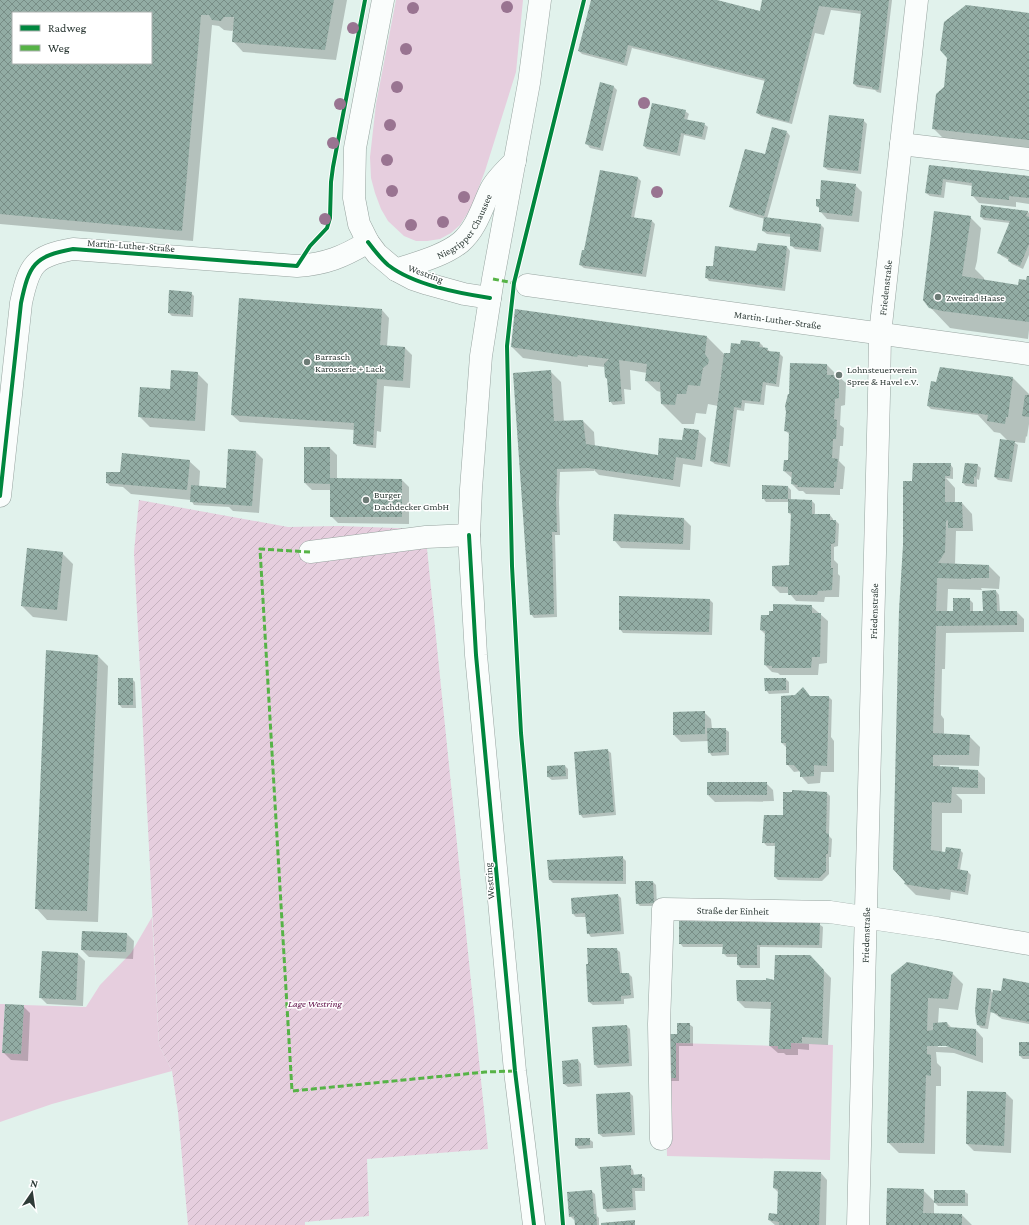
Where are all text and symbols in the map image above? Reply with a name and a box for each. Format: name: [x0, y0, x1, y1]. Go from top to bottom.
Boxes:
legend: [12, 12, 152, 64]
text: Radweg: [48, 21, 86, 35]
text: Weg: [48, 41, 70, 55]
street label: Niegripper Chaussee: [435, 192, 494, 261]
street label: Martin-Luther-Straße: [87, 237, 176, 254]
street label: Friedenstraße: [877, 259, 894, 316]
street label: Westring: [407, 262, 445, 285]
marker: Zweirad Haase: [933, 292, 943, 302]
place label: Zweirad Haase: [946, 292, 1005, 303]
street label: Martin-Luther-Straße: [733, 309, 823, 331]
place label: Barrasch Karosserie + Lack: [315, 351, 384, 374]
marker: Barrasch Karosserie + Lack: [302, 357, 312, 367]
place label: Lohnsteuerverein Spree & Havel e.V.: [847, 364, 918, 387]
marker: Lohnsteuerverein Spree & Havel e.V.: [834, 370, 844, 380]
place label: Burger Dachdecker GmbH: [374, 489, 450, 512]
marker: Burger Dachdecker GmbH: [361, 495, 371, 505]
street label: Friedenstraße: [868, 583, 880, 639]
street label: Westring: [482, 862, 497, 900]
street label: Straße der Einheit: [697, 905, 770, 917]
street label: Friedenstraße: [860, 907, 872, 963]
park label: Lage Westring: [288, 998, 343, 1009]
north arrow: [12, 1173, 52, 1213]
text: N: [29, 1177, 40, 1190]

